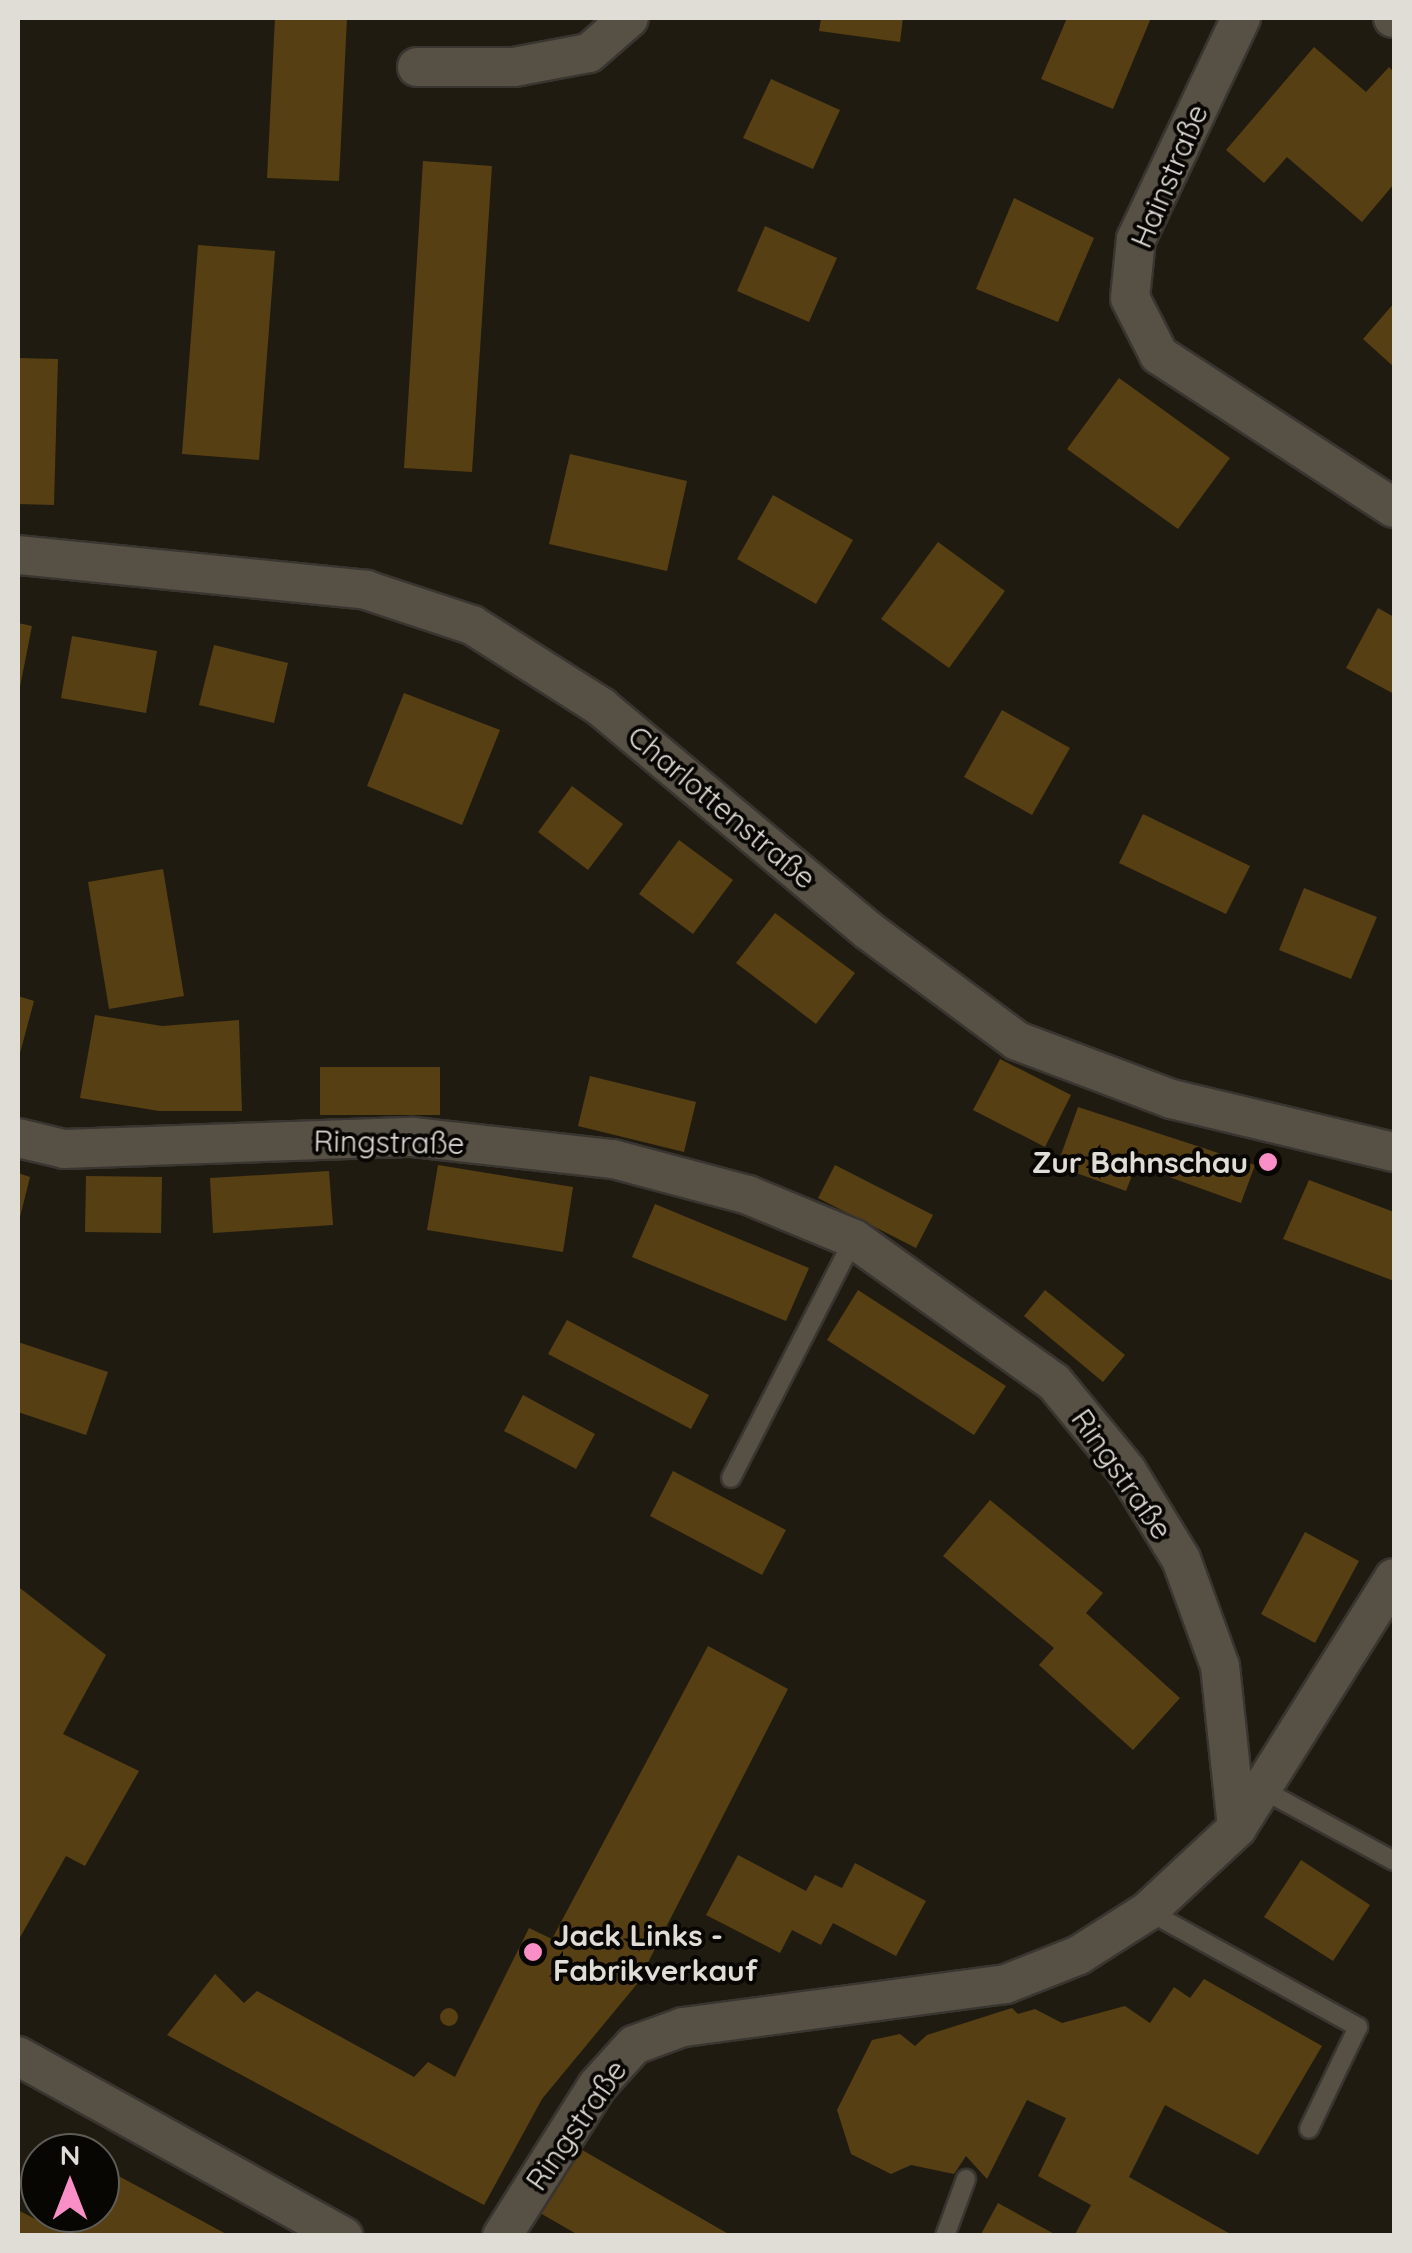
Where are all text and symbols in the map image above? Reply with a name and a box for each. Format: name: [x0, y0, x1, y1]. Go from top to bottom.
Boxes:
street label: Hainstraße: [1123, 99, 1215, 253]
street label: Charlottenstraße: [621, 718, 823, 896]
street label: Ringstraße: [313, 1123, 465, 1161]
place label: Zur Bahnschau: [1032, 1144, 1248, 1180]
marker: Zur Bahnschau: [1257, 1151, 1279, 1173]
street label: Ringstraße: [1064, 1402, 1180, 1546]
place label: Jack Links - Fabrikverkauf: [553, 1917, 758, 1988]
marker: Jack Links - Fabrikverkauf: [522, 1941, 544, 1963]
street label: Ringstraße: [518, 2053, 634, 2197]
north arrow: [20, 2133, 120, 2233]
text: N: [60, 2137, 80, 2172]

